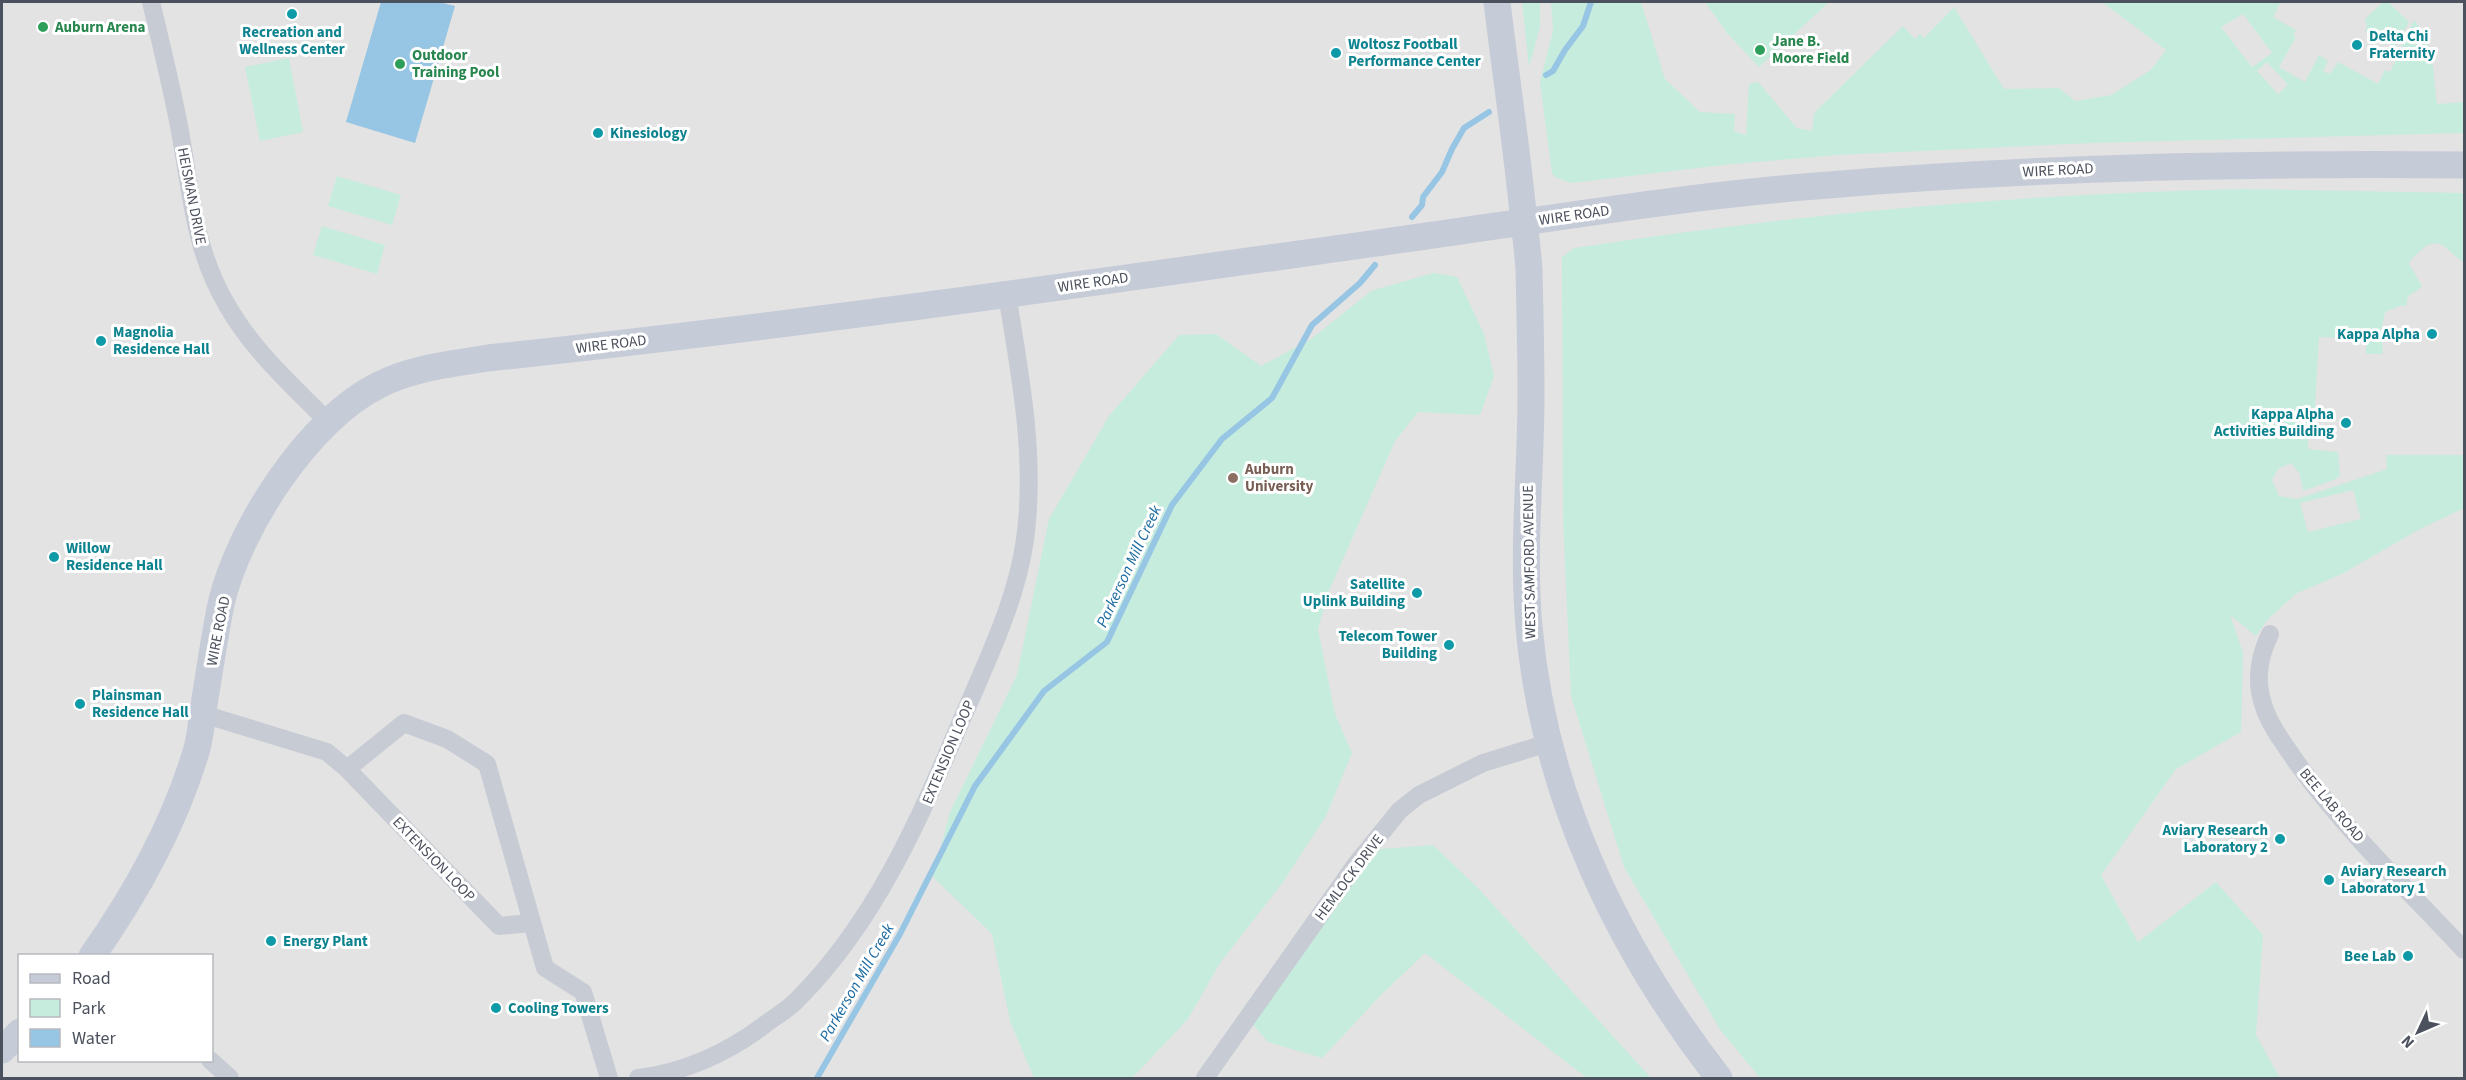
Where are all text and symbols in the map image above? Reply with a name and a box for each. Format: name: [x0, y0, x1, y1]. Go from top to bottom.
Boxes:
marker: Recreation and Wellness Center: [285, 7, 299, 21]
place label: Auburn Arena: [54, 17, 146, 38]
marker: Auburn Arena: [36, 20, 50, 34]
place label: Recreation and Wellness Center: [239, 22, 345, 60]
place label: Delta Chi Fraternity: [2369, 26, 2435, 64]
place label: Jane B. Moore Field: [1772, 31, 1849, 69]
place label: Woltosz Football Performance Center: [1348, 34, 1481, 72]
marker: Delta Chi Fraternity: [2350, 38, 2364, 52]
marker: Jane B. Moore Field: [1753, 43, 1767, 57]
place label: Outdoor Training Pool: [412, 45, 500, 83]
marker: Woltosz Football Performance Center: [1329, 46, 1343, 60]
marker: Outdoor Training Pool: [393, 57, 407, 71]
place label: Kinesiology: [610, 123, 687, 144]
marker: Kinesiology: [591, 126, 605, 140]
street label: HEISMAN DRIVE: [172, 146, 211, 247]
street label: WIRE ROAD: [2022, 158, 2094, 183]
street label: WIRE ROAD: [1538, 200, 1611, 231]
street label: WIRE ROAD: [1057, 267, 1130, 298]
place label: Magnolia Residence Hall: [113, 322, 210, 360]
place label: Kappa Alpha: [2337, 324, 2420, 345]
marker: Kappa Alpha: [2425, 327, 2439, 341]
street label: WIRE ROAD: [575, 330, 648, 359]
marker: Magnolia Residence Hall: [94, 334, 108, 348]
place label: Kappa Alpha Activities Building: [2213, 404, 2334, 442]
marker: Kappa Alpha Activities Building: [2339, 416, 2353, 430]
place label: Auburn University: [1244, 459, 1314, 497]
marker: Auburn University: [1226, 471, 1240, 485]
street label: WEST SAMFORD AVENUE: [1518, 485, 1541, 639]
water label: Parkerson Mill Creek: [1091, 501, 1167, 631]
place label: Willow Residence Hall: [66, 538, 163, 576]
marker: Willow Residence Hall: [47, 550, 61, 564]
place label: Satellite Uplink Building: [1303, 574, 1405, 612]
marker: Satellite Uplink Building: [1410, 586, 1424, 600]
street label: WIRE ROAD: [201, 594, 236, 668]
place label: Telecom Tower Building: [1339, 626, 1437, 664]
marker: Telecom Tower Building: [1442, 638, 1456, 652]
place label: Plainsman Residence Hall: [92, 685, 189, 723]
marker: Plainsman Residence Hall: [73, 697, 87, 711]
street label: EXTENSION LOOP: [917, 697, 980, 807]
street label: BEE LAB ROAD: [2294, 764, 2369, 847]
street label: EXTENSION LOOP: [388, 812, 480, 907]
place label: Aviary Research Laboratory 2: [2161, 820, 2268, 858]
street label: HEMLOCK DRIVE: [1310, 830, 1389, 925]
marker: Aviary Research Laboratory 2: [2273, 832, 2287, 846]
place label: Aviary Research Laboratory 1: [2340, 861, 2447, 899]
marker: Aviary Research Laboratory 1: [2322, 873, 2336, 887]
water label: Parkerson Mill Creek: [814, 919, 900, 1045]
place label: Energy Plant: [283, 931, 368, 952]
marker: Energy Plant: [264, 934, 278, 948]
place label: Bee Lab: [2344, 946, 2396, 967]
marker: Bee Lab: [2401, 949, 2415, 963]
legend: [18, 954, 213, 1062]
text: Road: [72, 966, 111, 991]
text: Park: [72, 996, 106, 1021]
place label: Cooling Towers: [508, 998, 609, 1019]
marker: Cooling Towers: [489, 1001, 503, 1015]
north arrow: [2388, 1002, 2448, 1062]
text: Water: [72, 1026, 116, 1051]
text: N: [2396, 1030, 2420, 1053]

